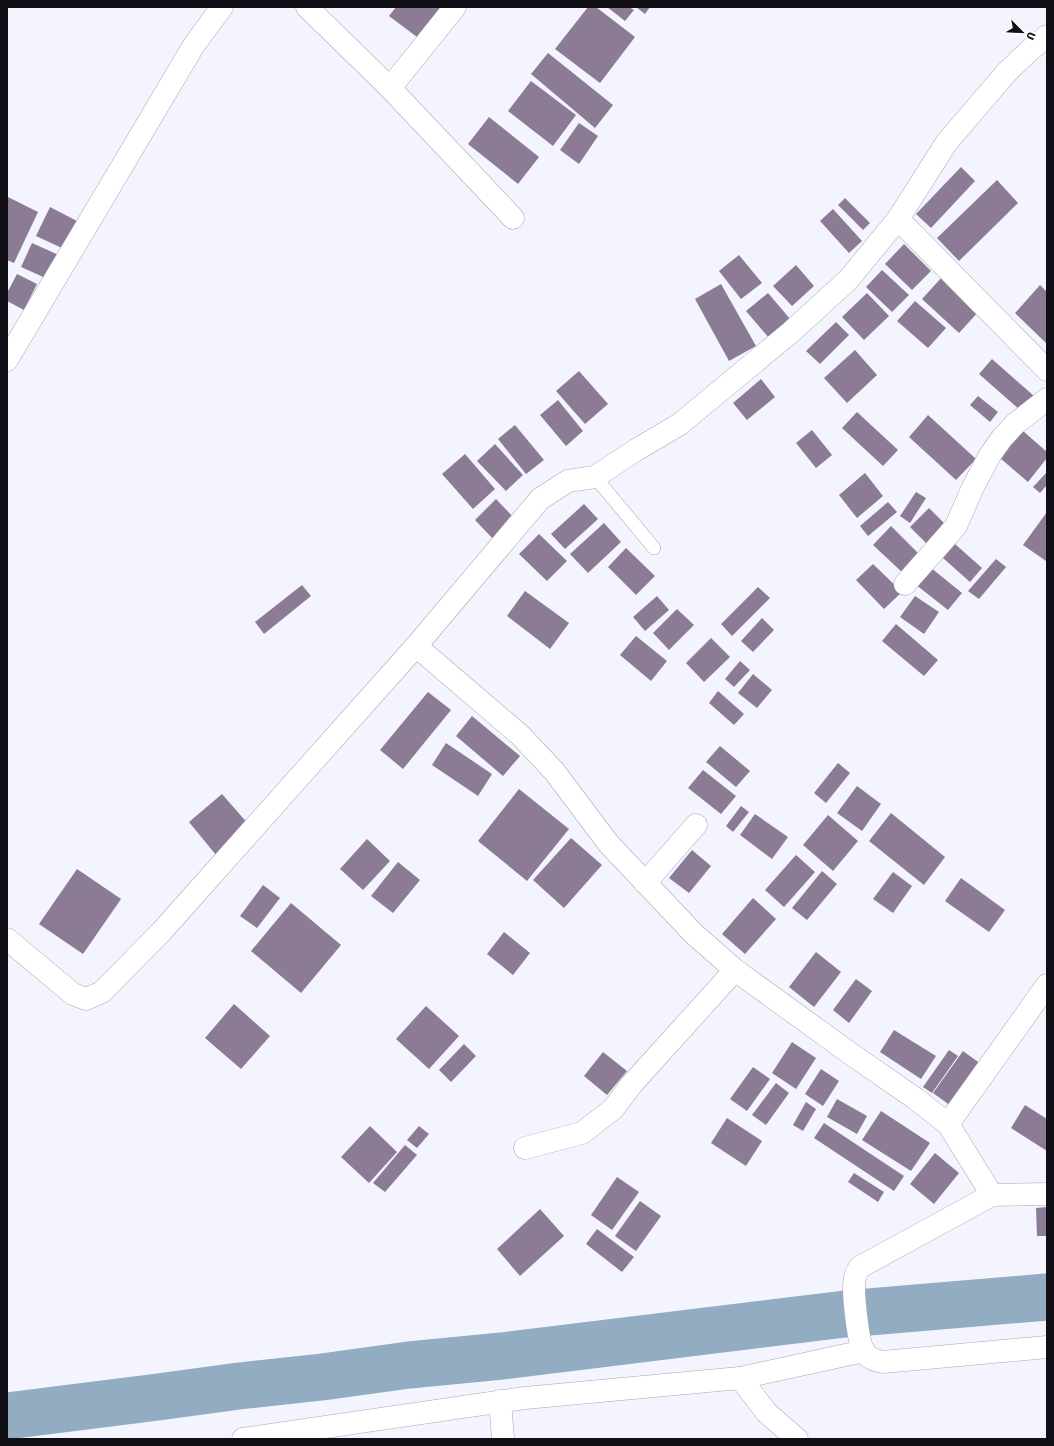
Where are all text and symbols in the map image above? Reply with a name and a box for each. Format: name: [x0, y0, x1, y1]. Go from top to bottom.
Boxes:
north arrow: [1002, 12, 1042, 52]
text: U: [1023, 30, 1038, 42]

